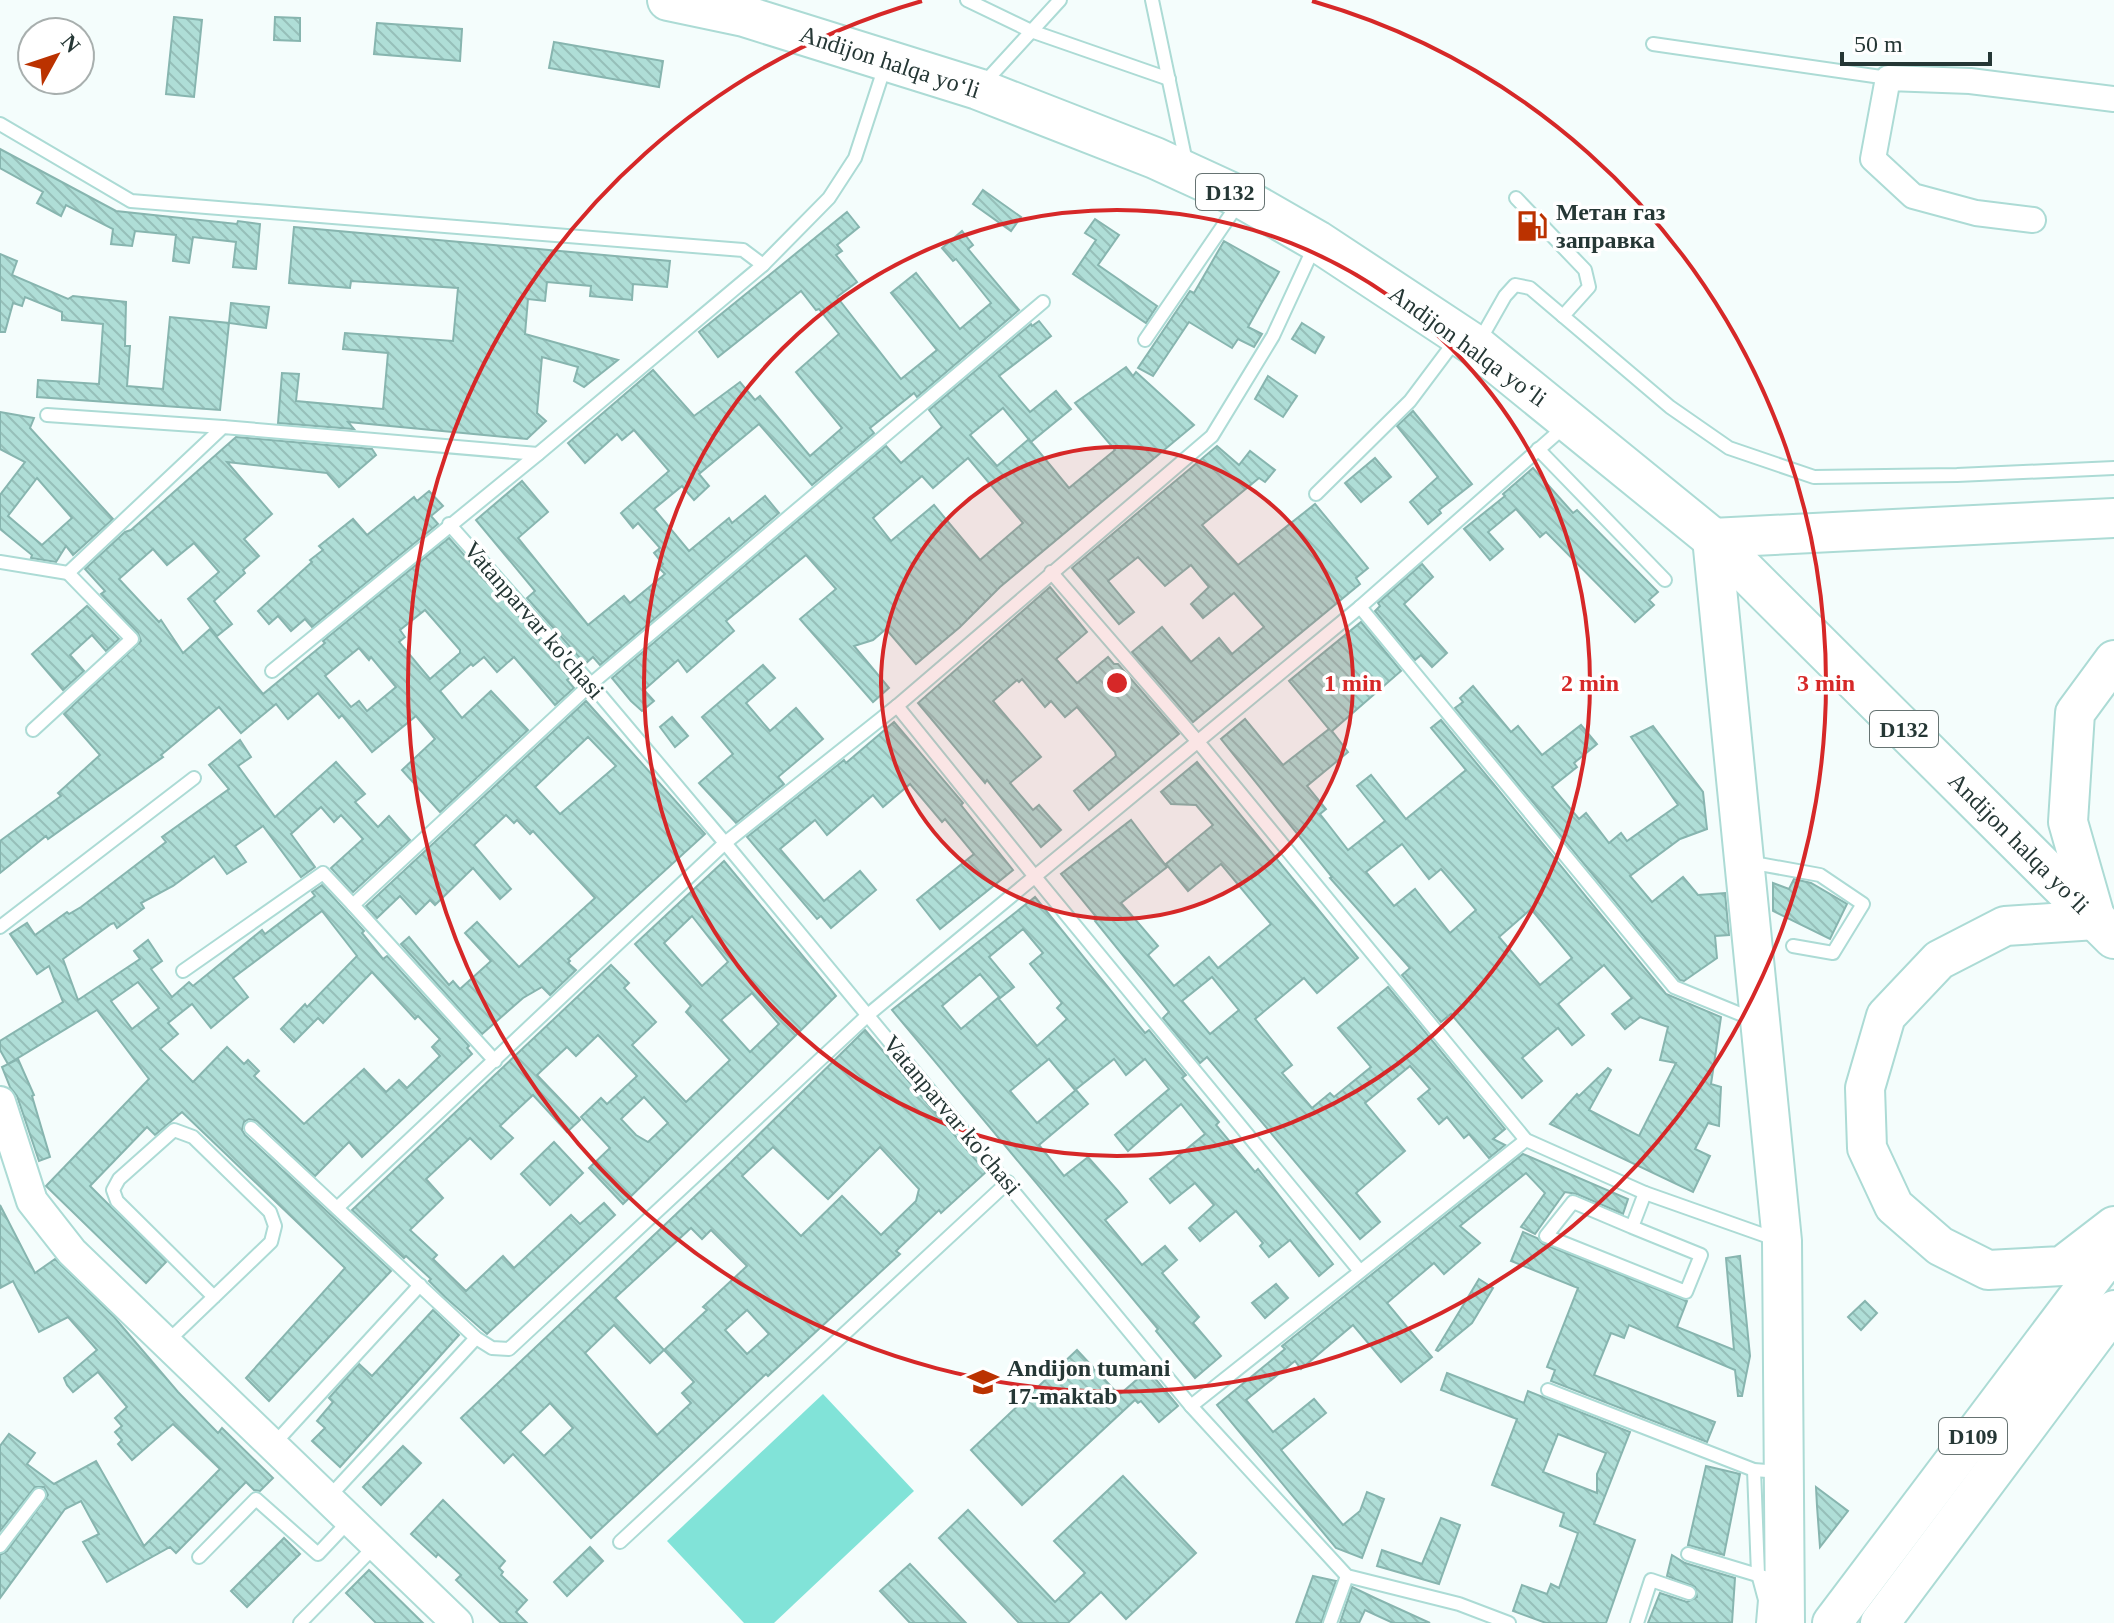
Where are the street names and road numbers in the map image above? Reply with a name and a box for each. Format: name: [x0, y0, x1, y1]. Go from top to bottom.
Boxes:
street label: Andijon halqa yo‘li: [797, 21, 984, 104]
road number: D132: [1196, 174, 1264, 210]
street label: Andijon halqa yo‘li: [1384, 280, 1552, 412]
street label: Vatanparvar ko'chasi: [459, 536, 609, 704]
road number: D132: [1870, 711, 1938, 747]
street label: Andijon halqa yo‘li: [1943, 767, 2095, 919]
street label: Vatanparvar ko'chasi: [878, 1030, 1026, 1200]
road number: D109: [1939, 1418, 2007, 1454]

